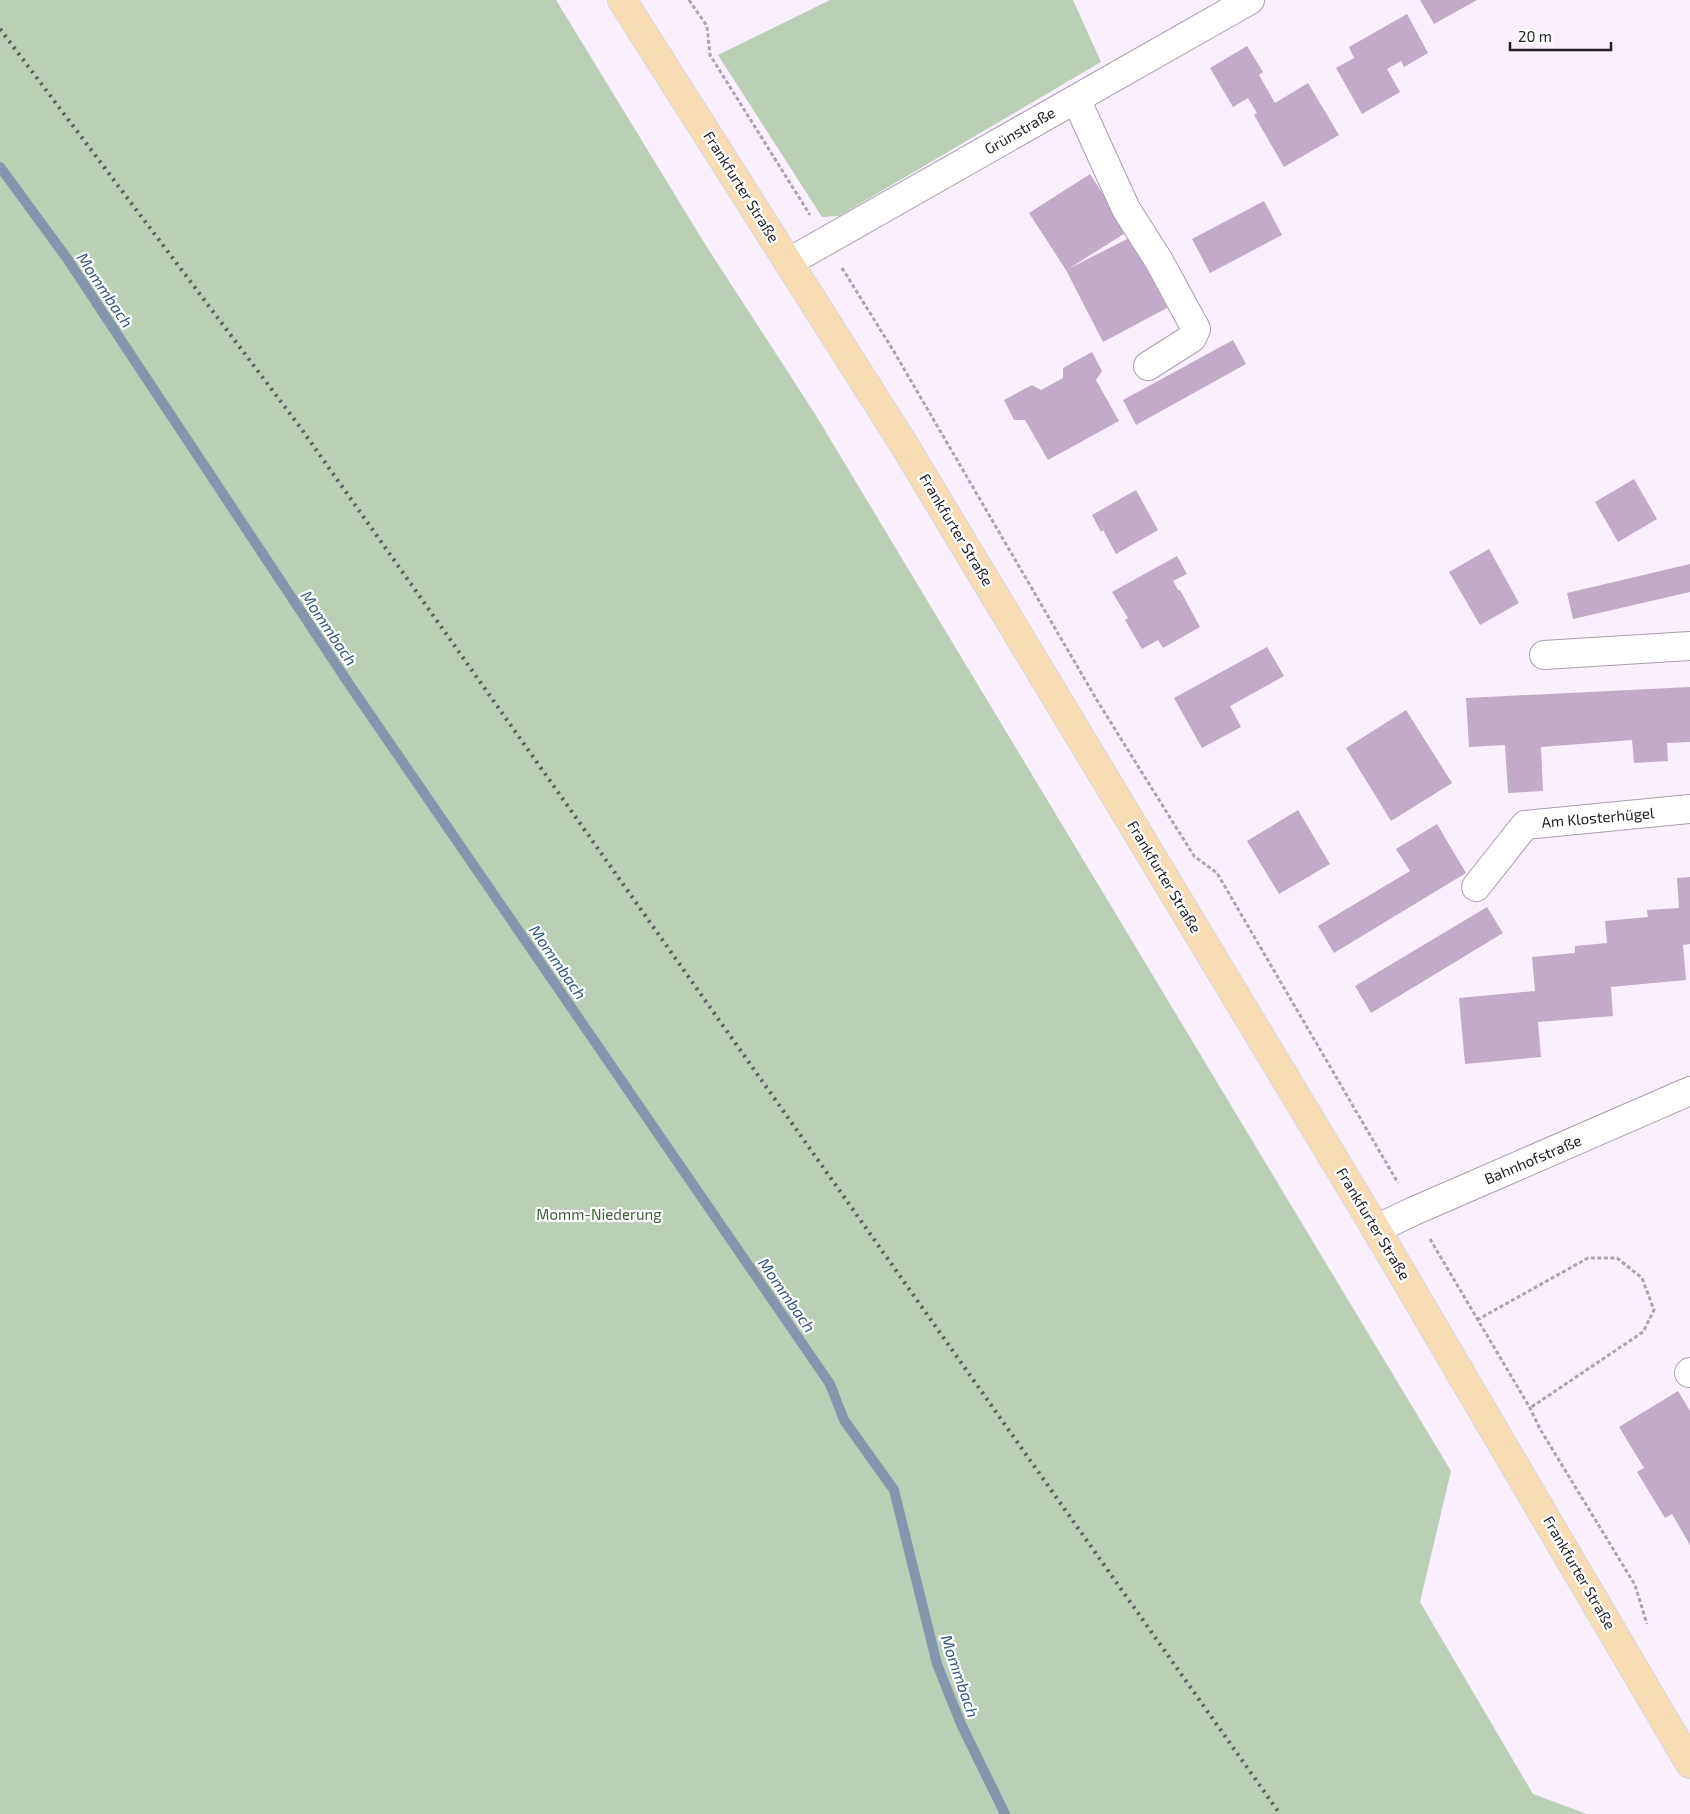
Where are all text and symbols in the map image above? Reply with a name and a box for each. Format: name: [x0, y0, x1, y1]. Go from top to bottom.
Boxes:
scale bar: [1510, 20, 1611, 52]
text: 20 m: [1518, 27, 1552, 45]
street label: Grünstraße: [981, 103, 1058, 158]
street label: Frankfurter Straße: [700, 127, 783, 246]
water label: Mommbach: [73, 249, 137, 331]
street label: Frankfurter Straße: [916, 470, 998, 589]
water label: Mommbach: [297, 587, 361, 669]
street label: Am Klosterhügel: [1541, 803, 1656, 831]
street label: Frankfurter Straße: [1124, 817, 1206, 936]
water label: Mommbach: [526, 921, 591, 1003]
street label: Bahnhofstraße: [1481, 1131, 1584, 1188]
street label: Frankfurter Straße: [1333, 1164, 1415, 1283]
park label: Momm-Niederung: [536, 1205, 662, 1223]
water label: Mommbach: [755, 1254, 820, 1336]
street label: Frankfurter Straße: [1540, 1513, 1620, 1632]
water label: Mommbach: [937, 1632, 984, 1720]

